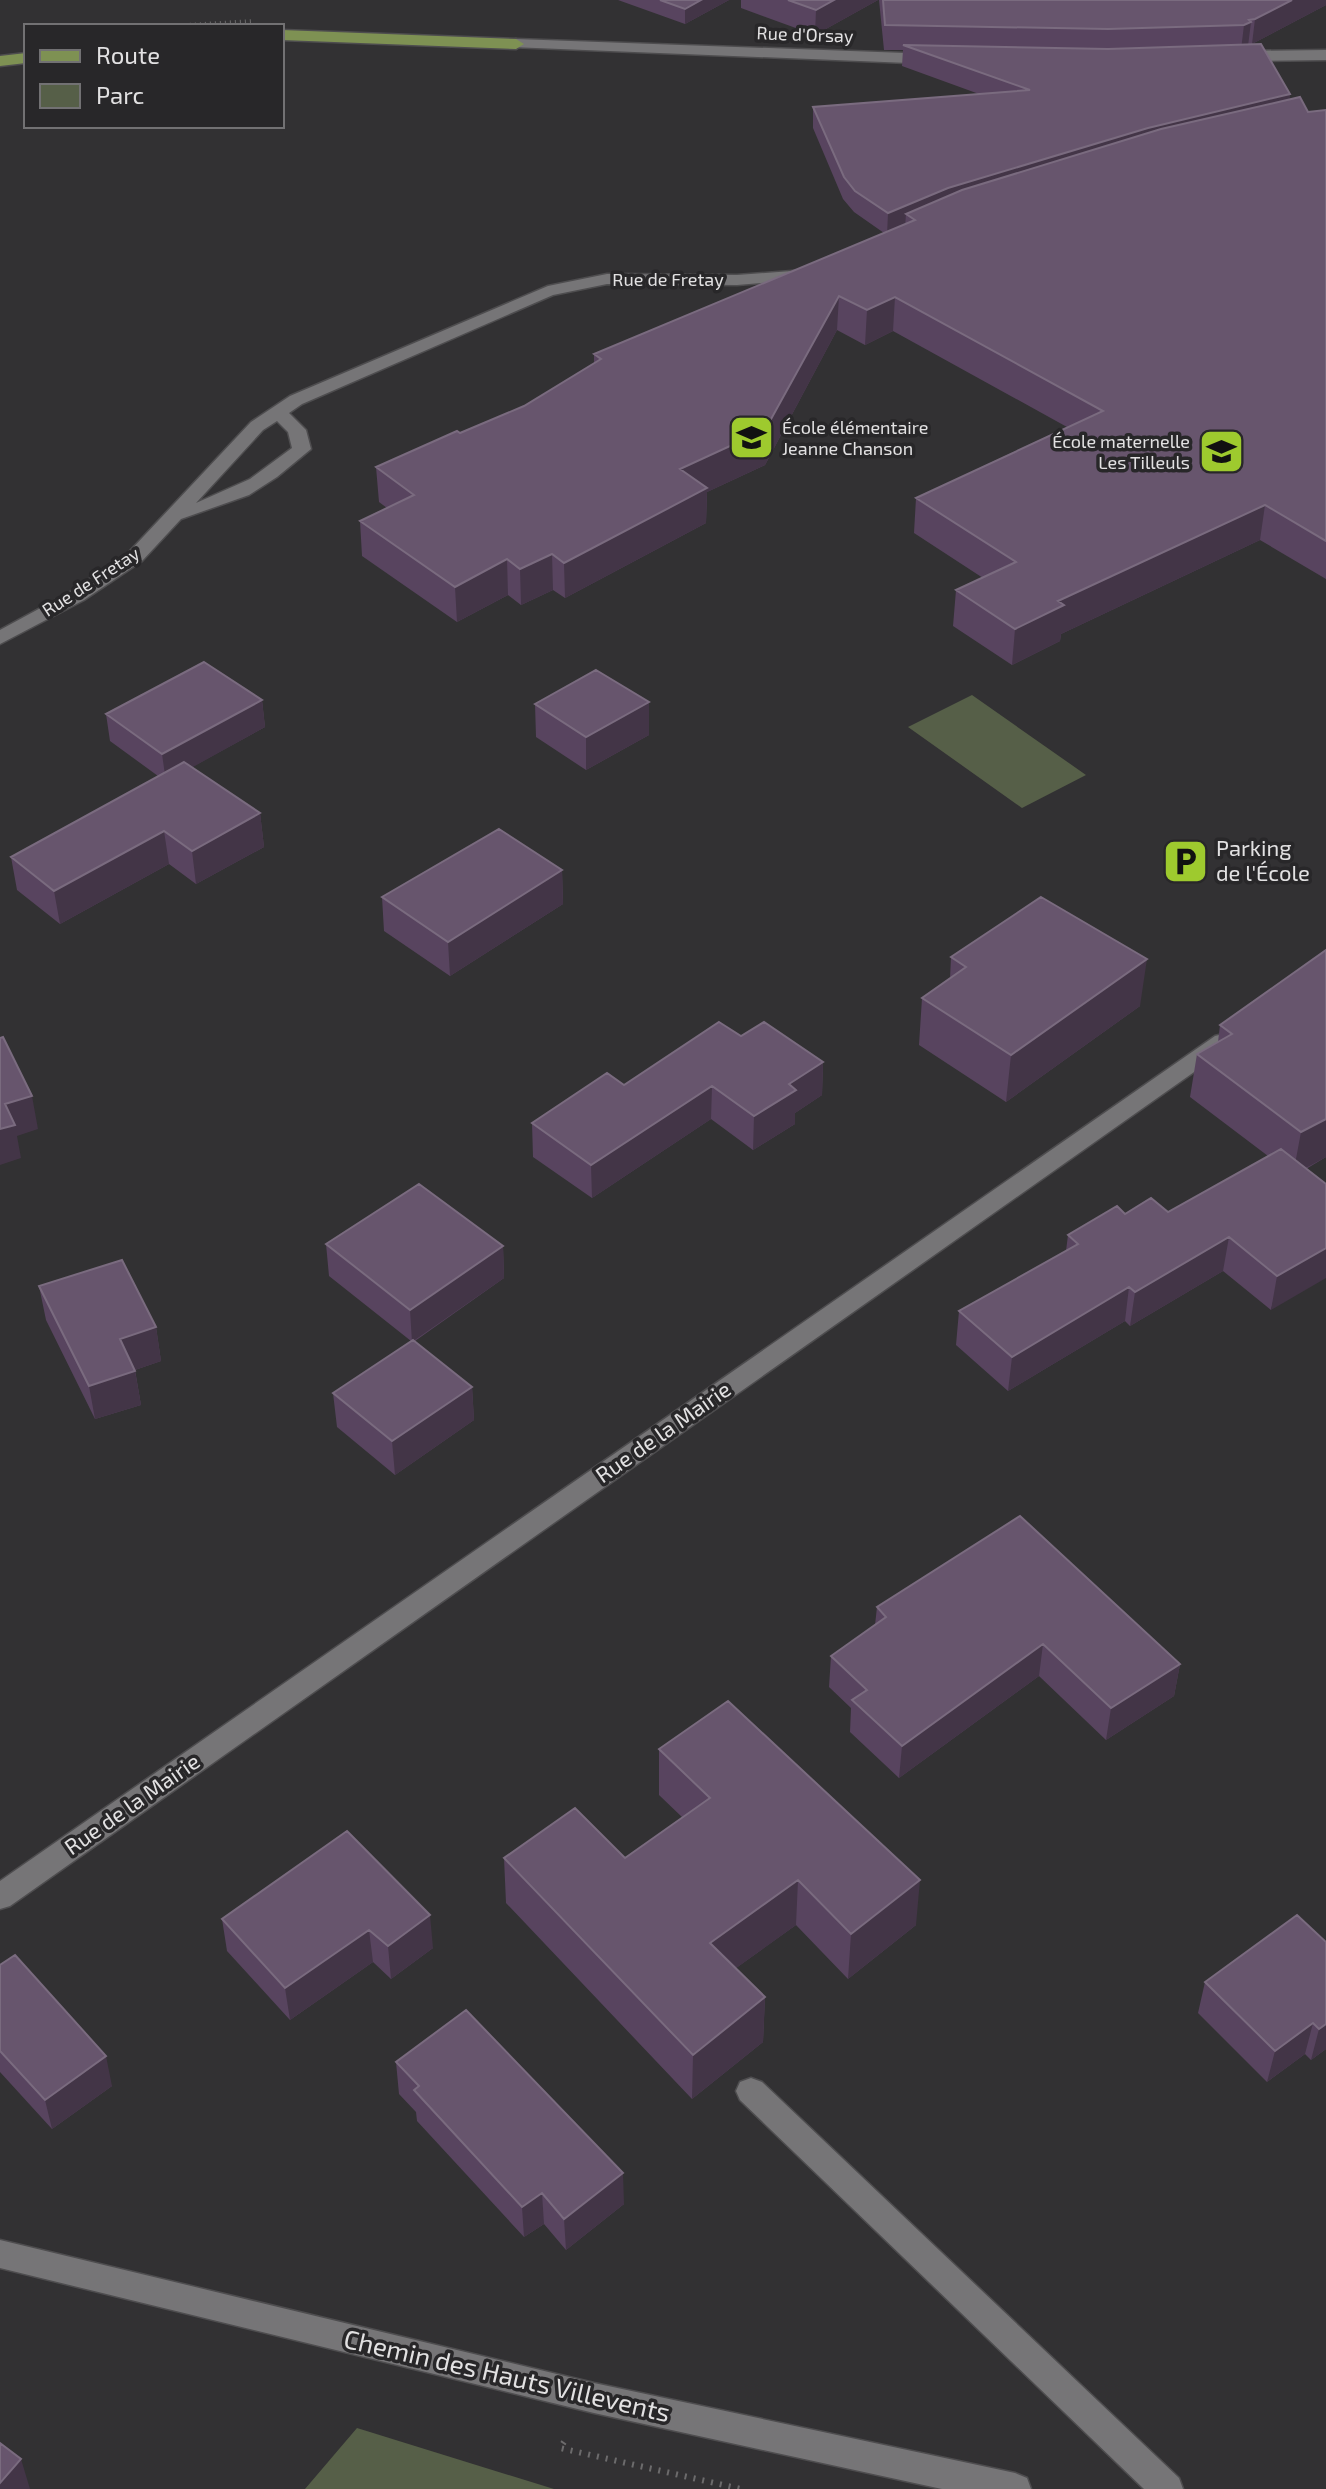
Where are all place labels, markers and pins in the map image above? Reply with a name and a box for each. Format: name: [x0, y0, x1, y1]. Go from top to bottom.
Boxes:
school or university icon: École élémentaire Jeanne Chanson: [727, 414, 775, 462]
place label: École élémentaire Jeanne Chanson: [782, 416, 928, 459]
school or university icon: École maternelle Les Tilleuls: [1197, 428, 1245, 476]
place label: École maternelle Les Tilleuls: [1052, 430, 1190, 473]
place label: Parking de l'École: [1216, 834, 1310, 885]
parking icon: Parking de l'École: [1161, 837, 1209, 885]

